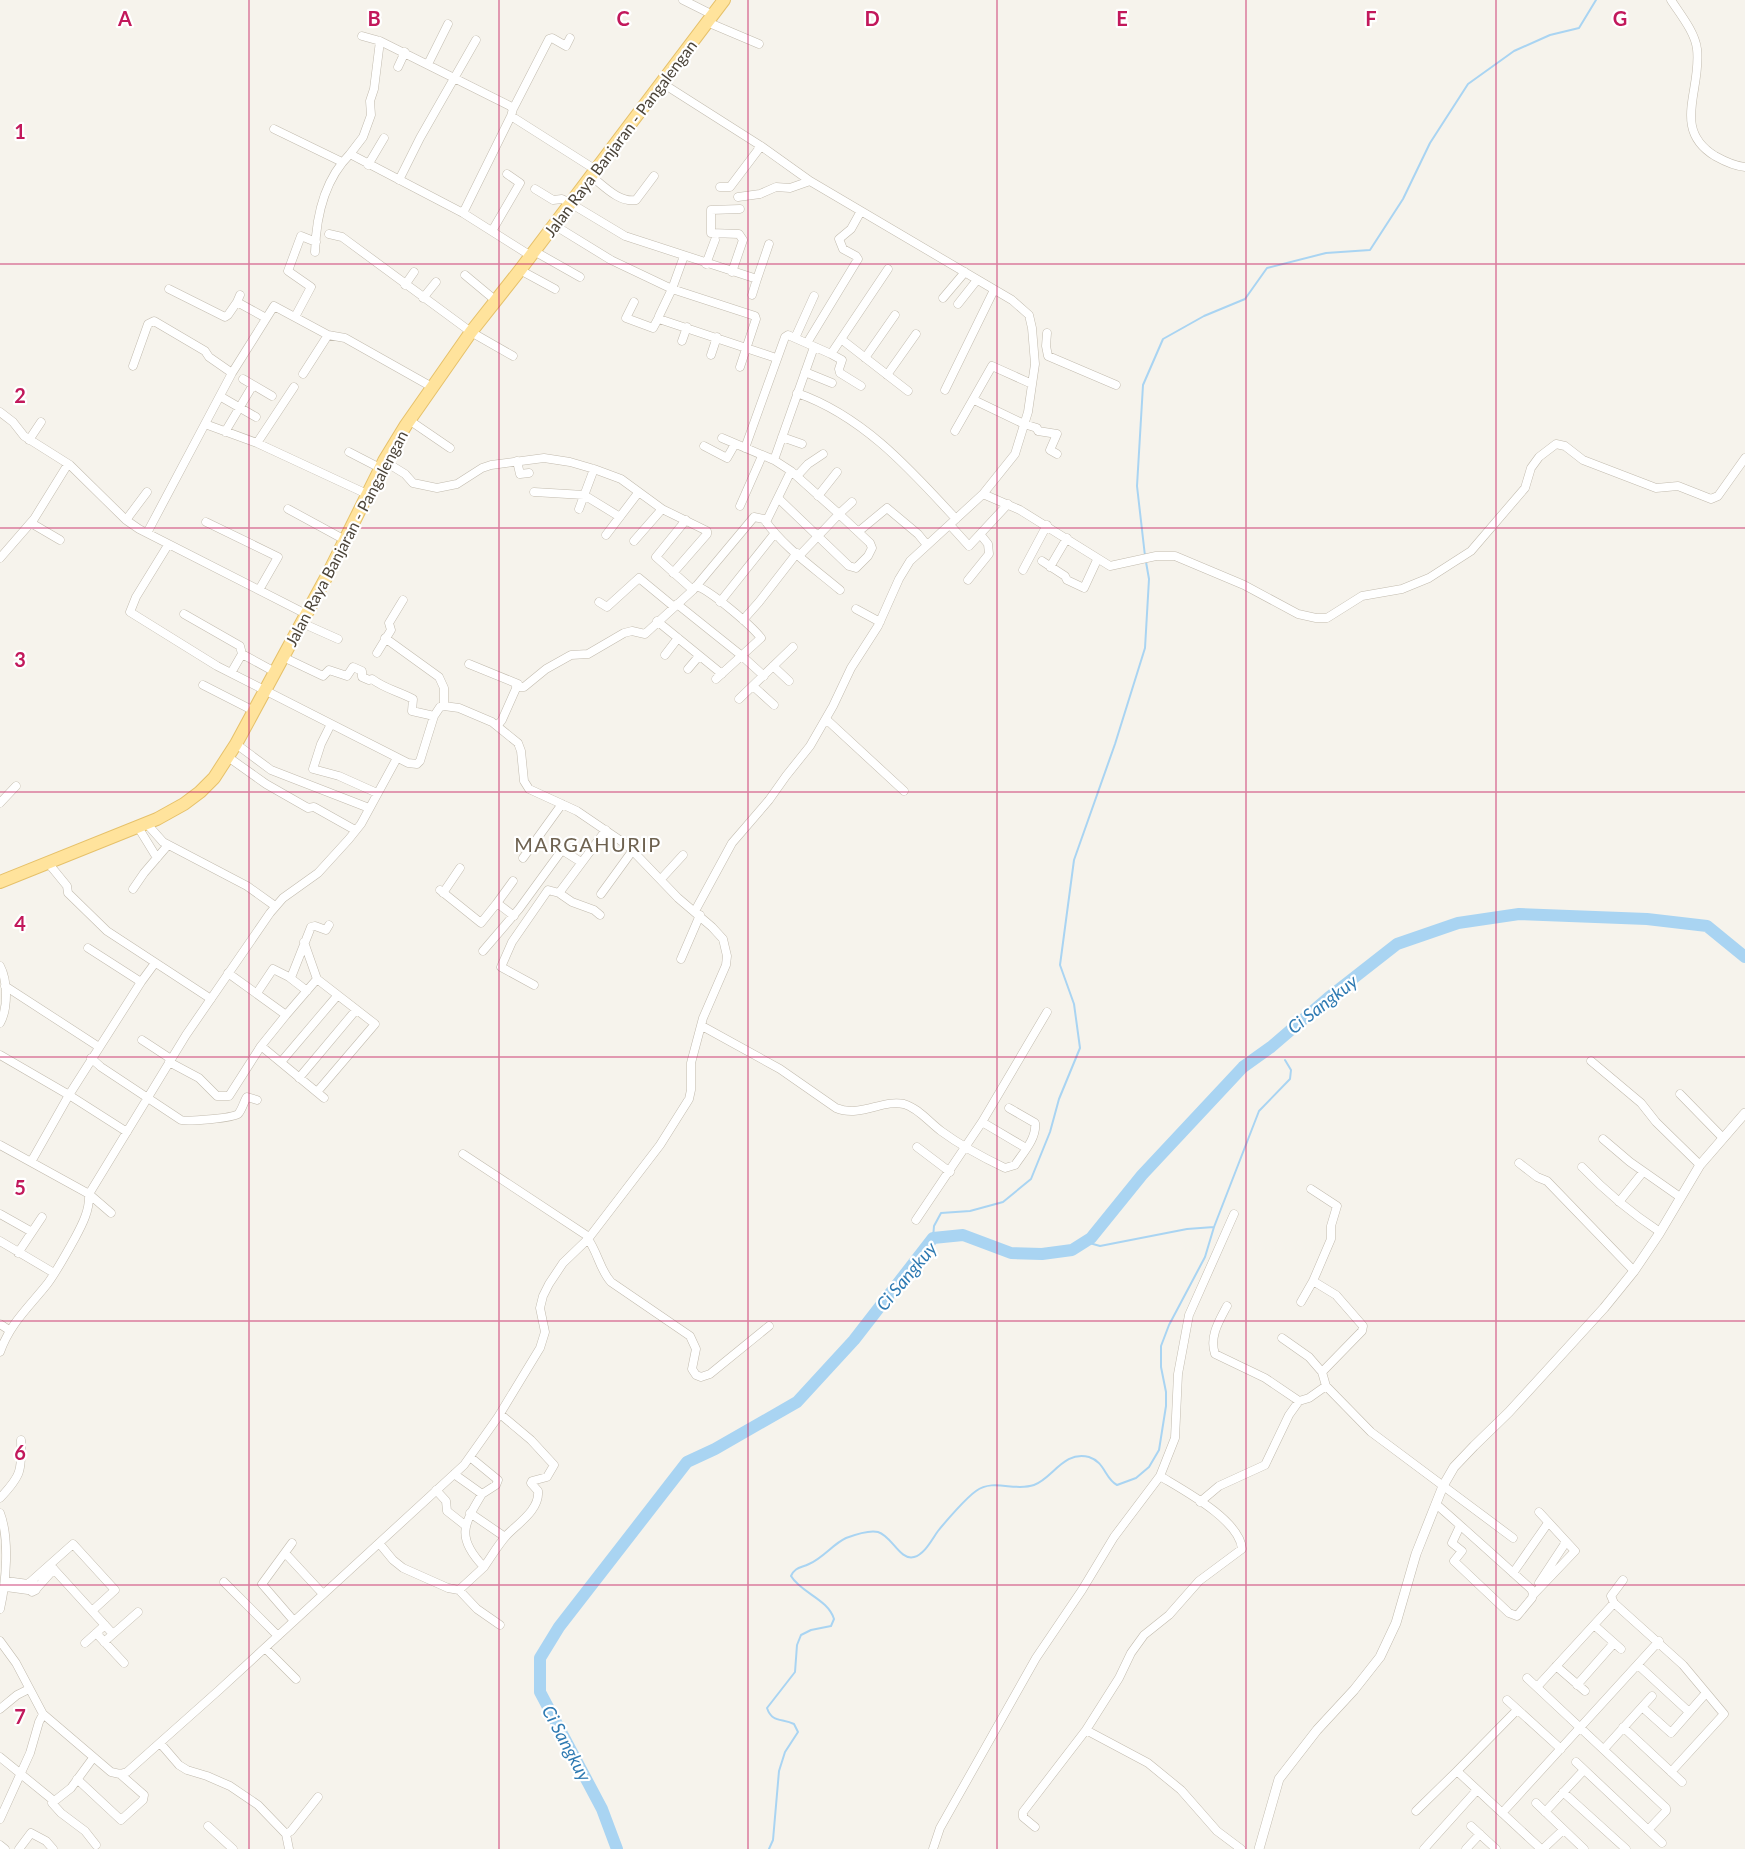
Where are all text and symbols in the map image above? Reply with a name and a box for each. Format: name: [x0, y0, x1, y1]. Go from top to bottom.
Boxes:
text: A: [117, 6, 132, 30]
text: B: [367, 6, 381, 30]
text: C: [616, 6, 630, 30]
text: D: [864, 6, 880, 30]
text: E: [1116, 6, 1128, 30]
text: F: [1365, 6, 1377, 30]
text: G: [1613, 6, 1627, 30]
street label: Jalan Raya Banjaran - Pangalengan: [540, 36, 700, 240]
text: 1: [14, 119, 26, 143]
text: 2: [14, 383, 26, 407]
street label: Jalan Raya Banjaran - Pangalengan: [281, 427, 411, 649]
text: 3: [14, 647, 26, 671]
district label: MARGAHURIP: [514, 832, 662, 856]
text: 4: [14, 911, 26, 935]
water label: Ci Sangkuy: [1283, 970, 1362, 1038]
text: 5: [14, 1175, 26, 1199]
water label: Ci Sangkuy: [871, 1237, 941, 1315]
text: 6: [14, 1440, 26, 1464]
water label: Ci Sangkuy: [538, 1701, 596, 1785]
text: 7: [14, 1704, 26, 1728]

